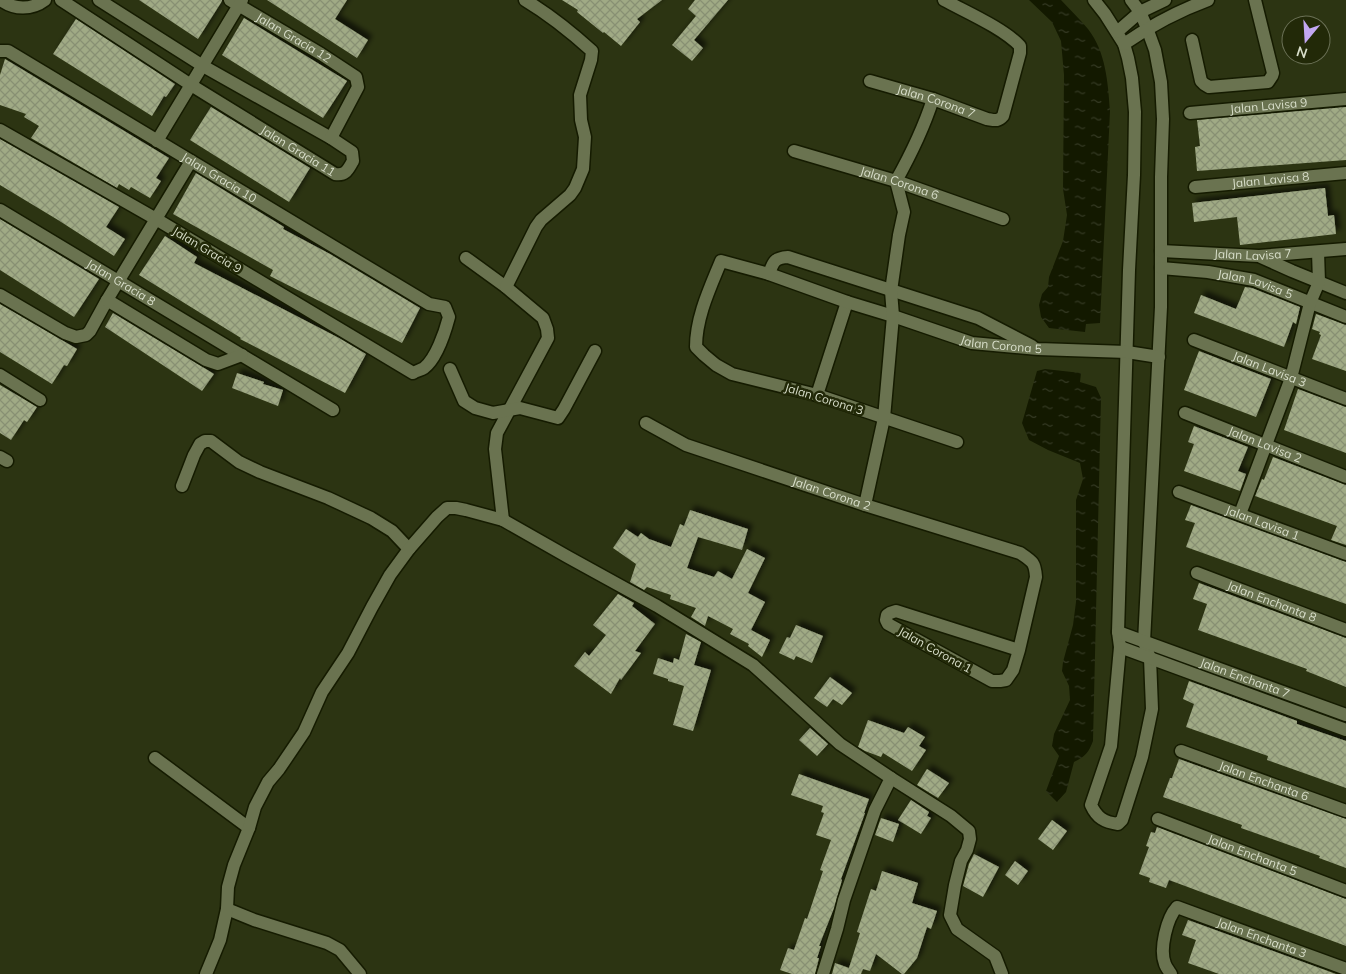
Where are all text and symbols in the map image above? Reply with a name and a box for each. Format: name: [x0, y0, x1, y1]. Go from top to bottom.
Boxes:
street label: Jalan Gracia 12: [253, 9, 334, 66]
north arrow: [1281, 15, 1331, 65]
text: N: [1294, 42, 1310, 63]
street label: Jalan Corona 7: [895, 81, 977, 121]
street label: Jalan Lavisa 9: [1229, 94, 1308, 116]
street label: Jalan Gracia 11: [258, 122, 338, 179]
street label: Jalan Gracia 10: [179, 149, 260, 206]
street label: Jalan Corona 6: [858, 163, 941, 203]
street label: Jalan Lavisa 8: [1231, 168, 1310, 191]
street label: Jalan Gracia 9: [170, 223, 245, 276]
street label: Jalan Lavisa 7: [1214, 245, 1292, 263]
street label: Jalan Gracia 8: [84, 256, 158, 309]
street label: Jalan Lavisa 5: [1217, 266, 1295, 302]
street label: Jalan Corona 5: [959, 332, 1042, 356]
street label: Jalan Lavisa 3: [1231, 348, 1309, 390]
street label: Jalan Corona 3: [783, 379, 865, 418]
street label: Jalan Lavisa 2: [1226, 423, 1304, 466]
street label: Jalan Corona 2: [790, 473, 873, 513]
street label: Jalan Lavisa 1: [1224, 502, 1302, 543]
street label: Jalan Enchanta 8: [1225, 577, 1319, 625]
street label: Jalan Corona 1: [896, 623, 975, 676]
street label: Jalan Enchanta 7: [1198, 654, 1292, 701]
street label: Jalan Enchanta 6: [1217, 757, 1311, 804]
street label: Jalan Enchanta 5: [1206, 831, 1299, 879]
street label: Jalan Enchanta 3: [1215, 914, 1309, 961]

